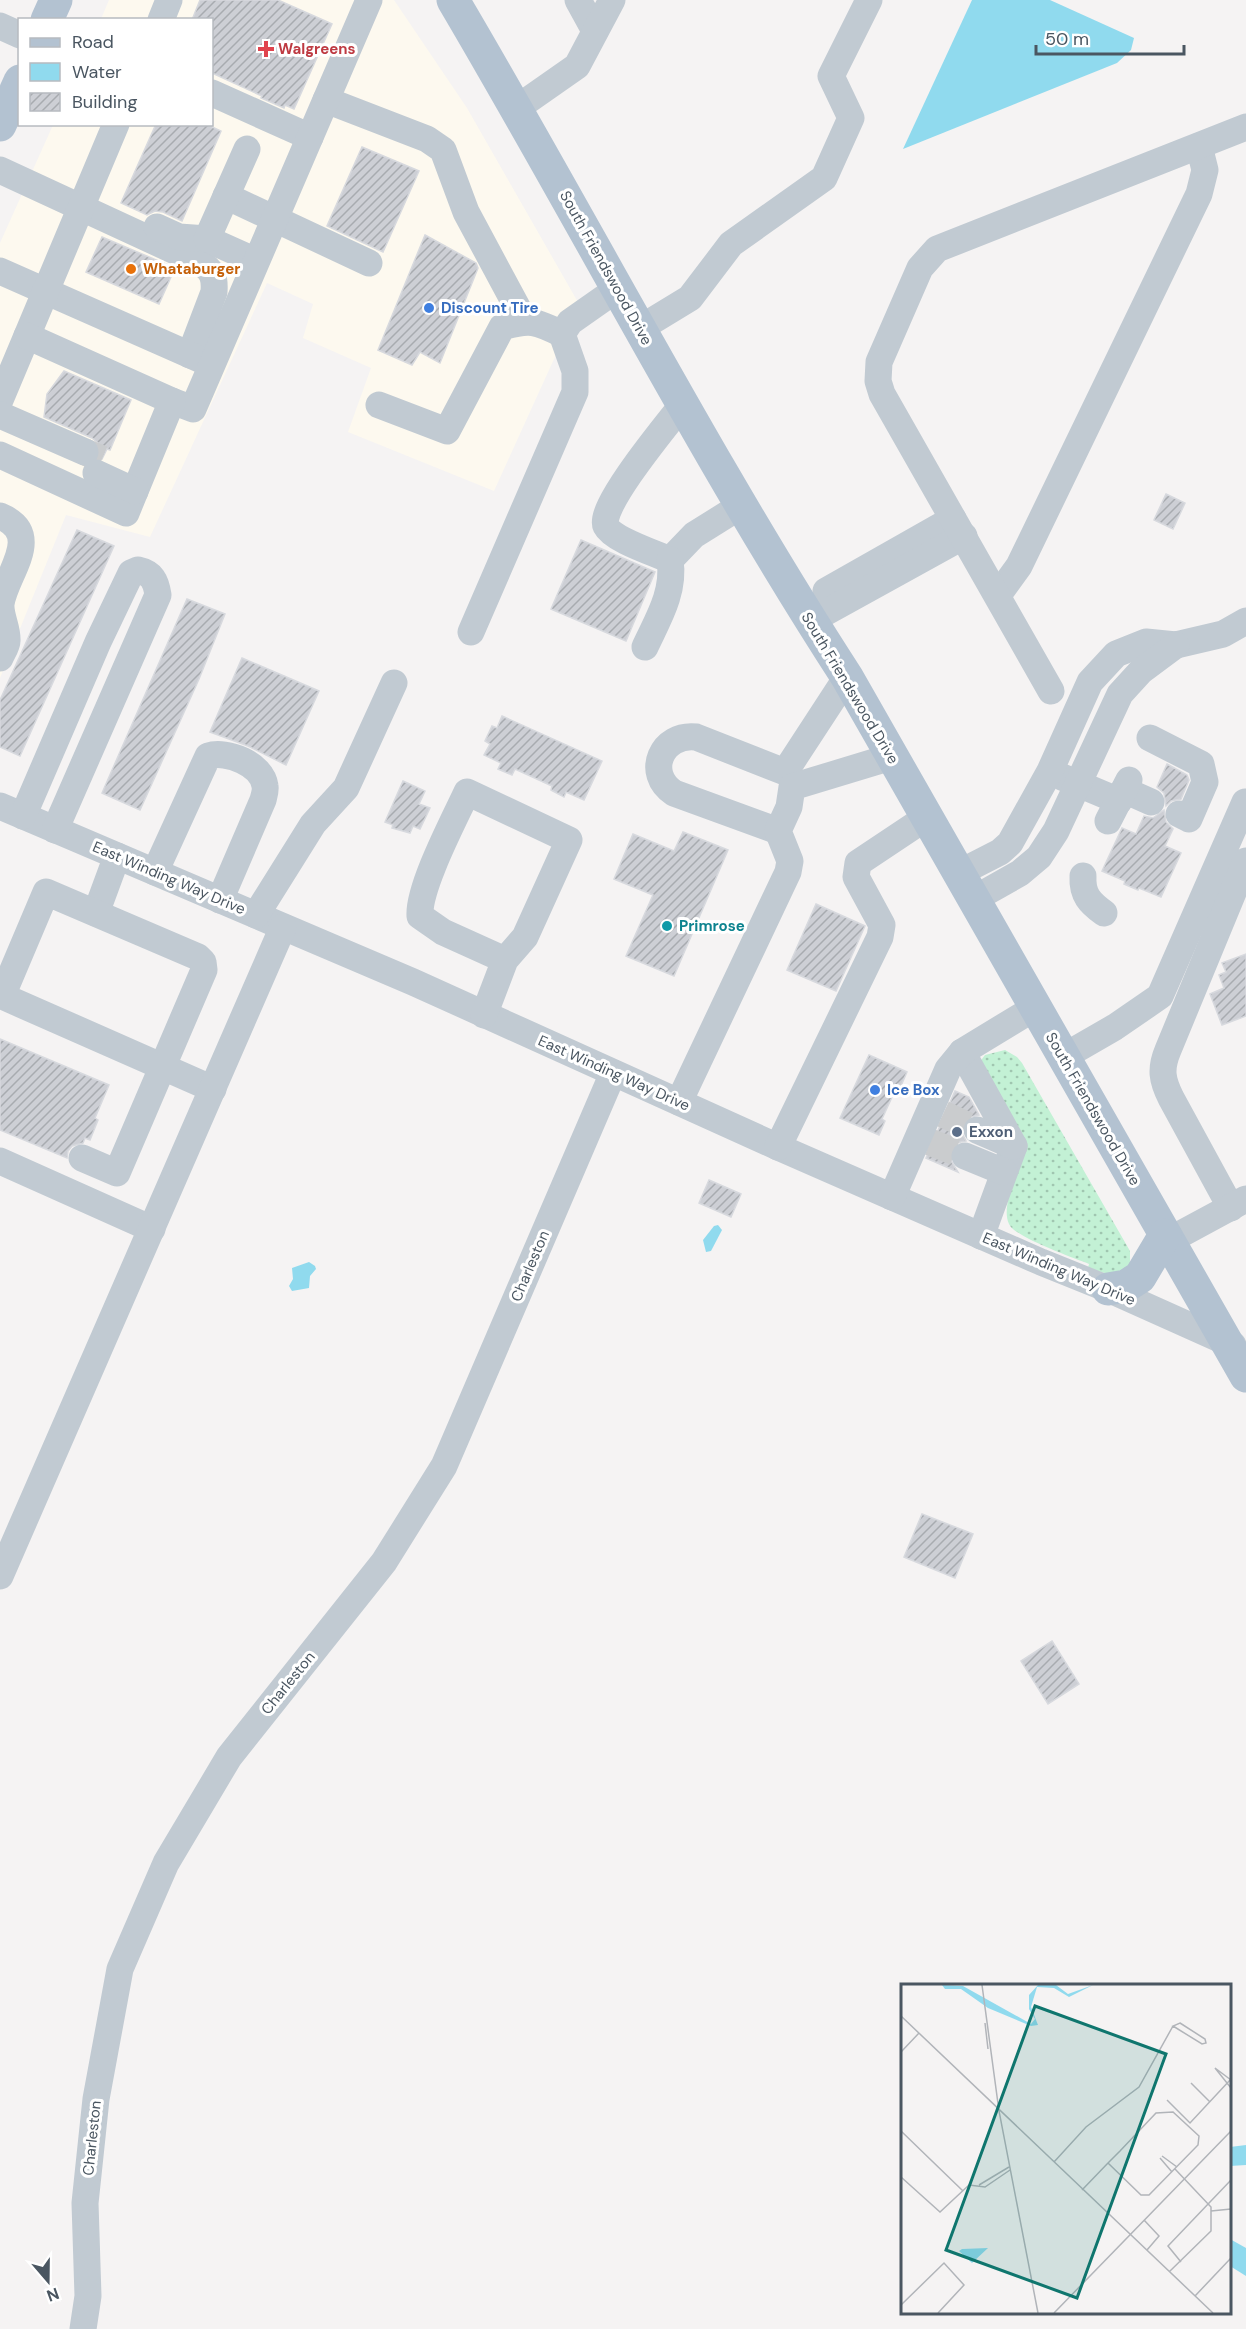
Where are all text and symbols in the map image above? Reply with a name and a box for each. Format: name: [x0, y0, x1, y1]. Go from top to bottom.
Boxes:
legend: [18, 18, 213, 126]
scale bar: [1036, 18, 1184, 56]
text: 50 m: [1045, 27, 1089, 51]
text: Road: [72, 30, 114, 54]
place label: Walgreens: [278, 39, 355, 59]
marker: Walgreens: [259, 42, 273, 56]
text: Water: [72, 60, 122, 84]
text: Building: [72, 90, 137, 114]
street label: South Friendswood Drive: [555, 187, 657, 349]
place label: Whataburger: [143, 259, 240, 279]
marker: Whataburger: [124, 262, 138, 276]
place label: Discount Tire: [441, 298, 539, 318]
marker: Discount Tire: [422, 301, 436, 315]
street label: South Friendswood Drive: [797, 608, 903, 768]
street label: East Winding Way Drive: [90, 837, 248, 919]
place label: Primrose: [679, 916, 745, 936]
marker: Primrose: [660, 919, 674, 933]
street label: South Friendswood Drive: [1041, 1029, 1145, 1189]
street label: East Winding Way Drive: [535, 1031, 693, 1115]
place label: Ice Box: [887, 1080, 940, 1100]
marker: Ice Box: [868, 1083, 882, 1097]
place label: Exxon: [969, 1122, 1013, 1142]
marker: Exxon: [950, 1125, 964, 1139]
street label: Charleston: [506, 1227, 554, 1305]
street label: East Winding Way Drive: [980, 1228, 1138, 1310]
street label: Charleston: [257, 1647, 319, 1719]
inset map: [901, 1984, 1231, 2314]
street label: Charleston: [78, 2099, 106, 2177]
north arrow: [18, 2251, 78, 2311]
text: N: [44, 2283, 62, 2306]

